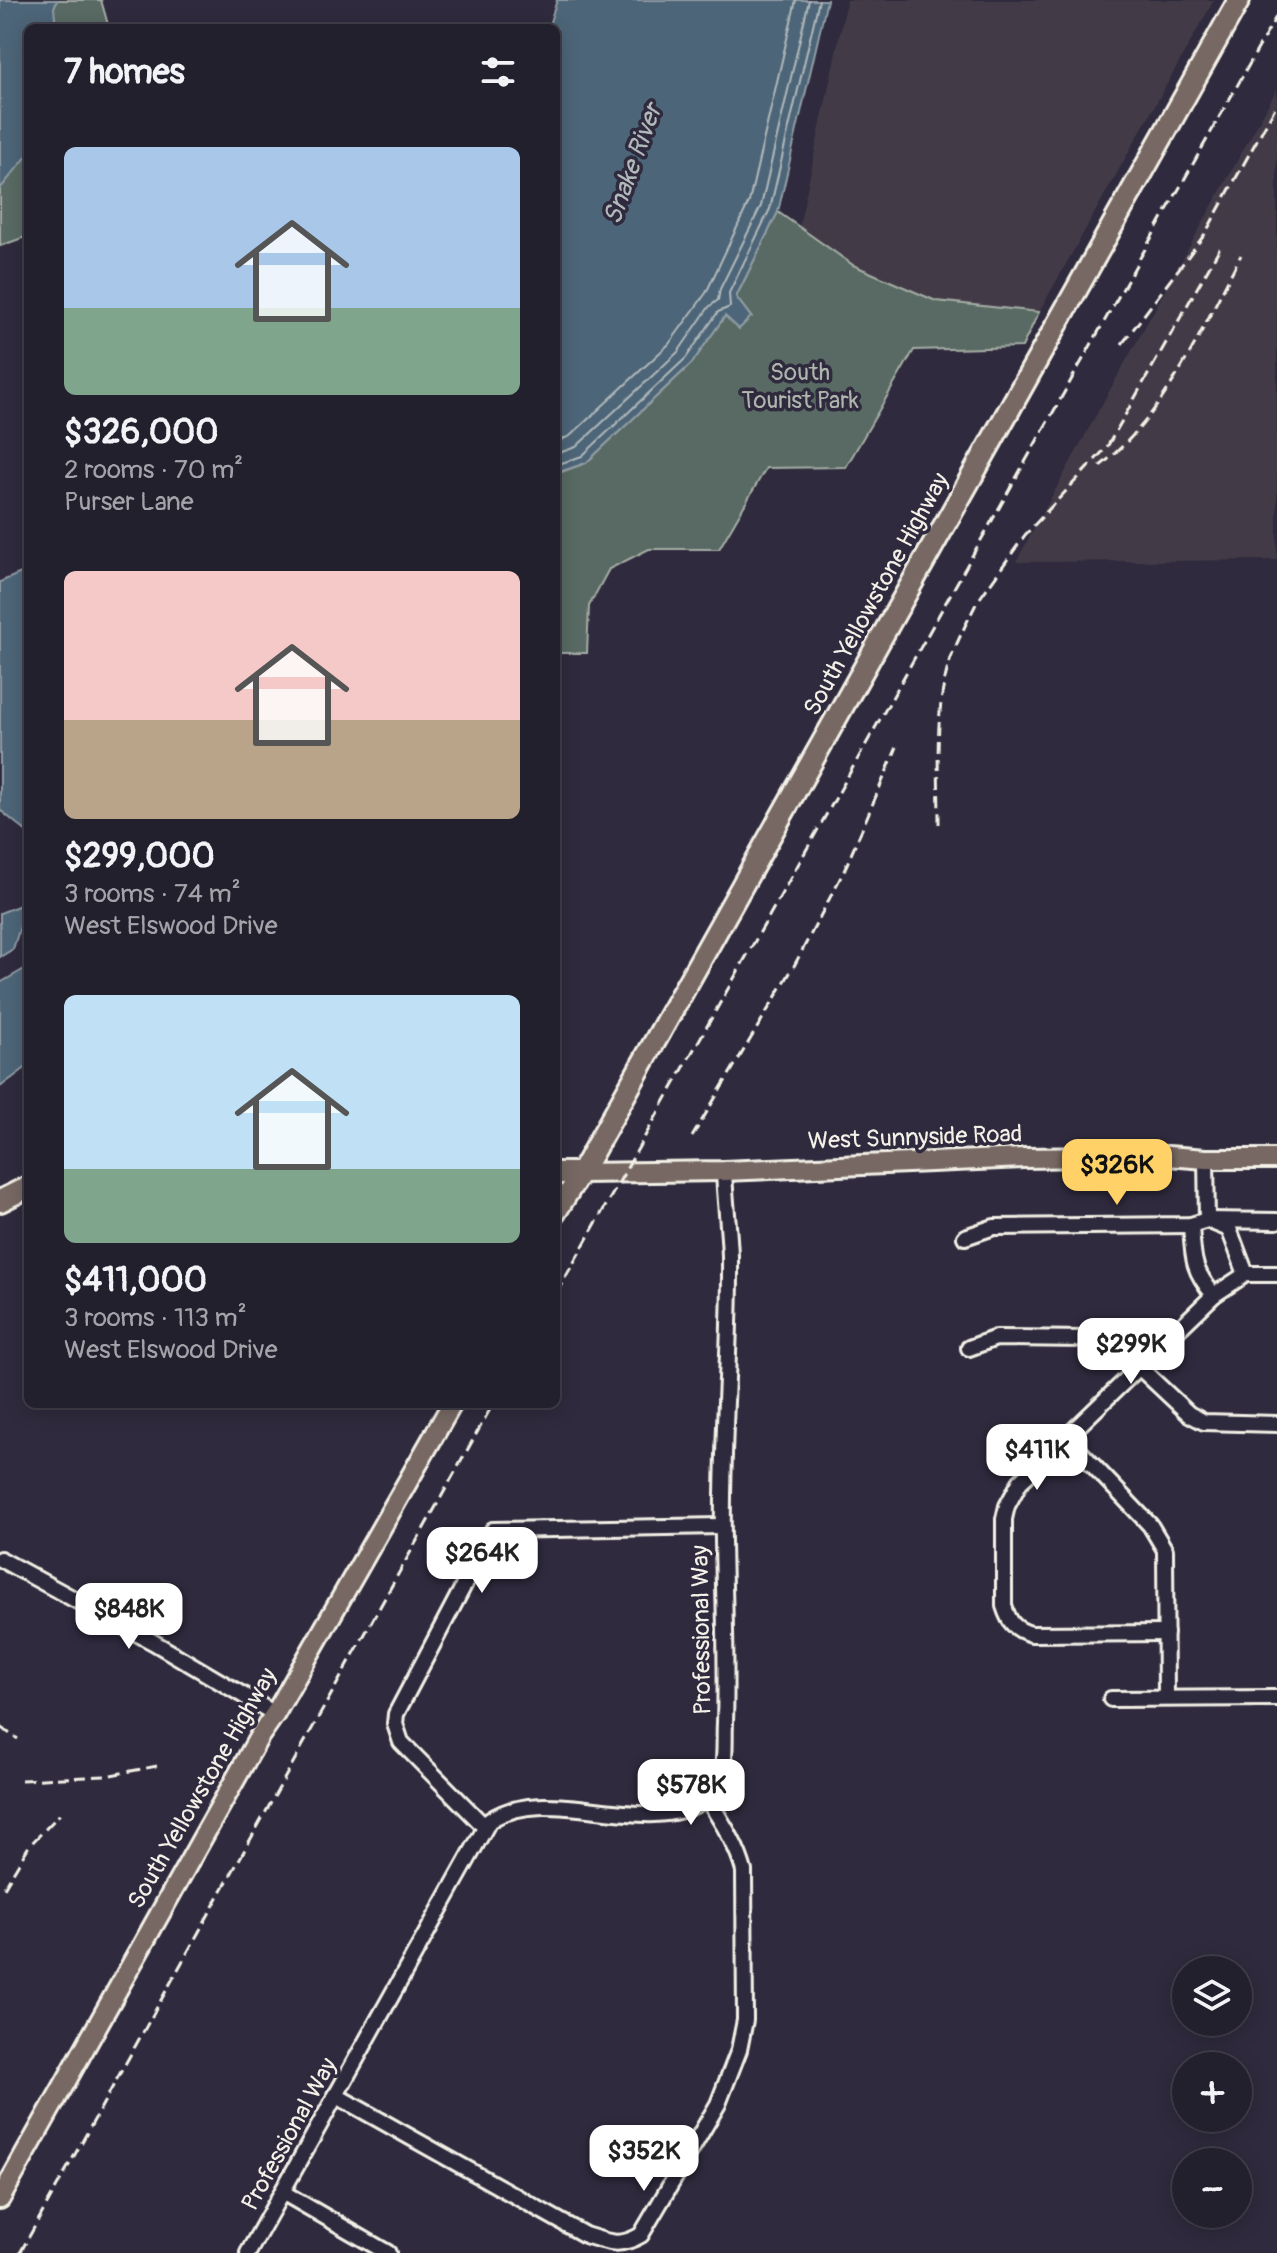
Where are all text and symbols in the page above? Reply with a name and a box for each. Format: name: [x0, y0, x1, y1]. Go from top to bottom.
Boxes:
icon: filters: [476, 50, 520, 94]
text: 7 homes: [64, 51, 185, 94]
water label: Snake River: [596, 96, 671, 229]
icon: home: [220, 199, 364, 343]
park label: South Tourist Park: [741, 358, 859, 415]
text: $326,000: [64, 411, 219, 454]
text: 2 rooms · 70 m²: [64, 454, 243, 486]
street label: South Yellowstone Highway: [798, 468, 955, 721]
text: Purser Lane: [64, 486, 194, 518]
icon: home: [220, 623, 364, 767]
text: $299,000: [64, 835, 215, 878]
text: 3 rooms · 74 m²: [64, 878, 241, 910]
text: West Elswood Drive: [64, 910, 278, 942]
icon: home: [220, 1047, 364, 1191]
street label: West Sunnyside Road: [807, 1119, 1023, 1156]
pin: $326K: [1061, 1139, 1173, 1207]
text: $326K: [1080, 1149, 1154, 1181]
text: $411,000: [64, 1259, 207, 1302]
text: 3 rooms · 113 m²: [64, 1302, 247, 1334]
pin: $299K: [1075, 1318, 1187, 1386]
text: $299K: [1095, 1328, 1167, 1360]
text: West Elswood Drive: [64, 1334, 278, 1366]
pin: $411K: [981, 1424, 1093, 1492]
text: $411K: [1004, 1434, 1070, 1466]
pin: $264K: [426, 1527, 538, 1595]
text: $264K: [445, 1537, 519, 1569]
street label: Professional Way: [686, 1545, 717, 1715]
pin: $848K: [73, 1583, 185, 1651]
text: $848K: [93, 1593, 165, 1625]
street label: South Yellowstone Highway: [122, 1663, 283, 1914]
pin: $578K: [635, 1759, 747, 1827]
text: $578K: [656, 1769, 726, 1801]
map controls: [1172, 1956, 1252, 2228]
button: layers: [1172, 1956, 1252, 2036]
button: +: [1172, 2052, 1252, 2132]
street label: Professional Way: [236, 2053, 343, 2216]
pin: $352K: [588, 2125, 700, 2193]
text: $352K: [608, 2135, 680, 2167]
button: −: [1172, 2148, 1252, 2228]

